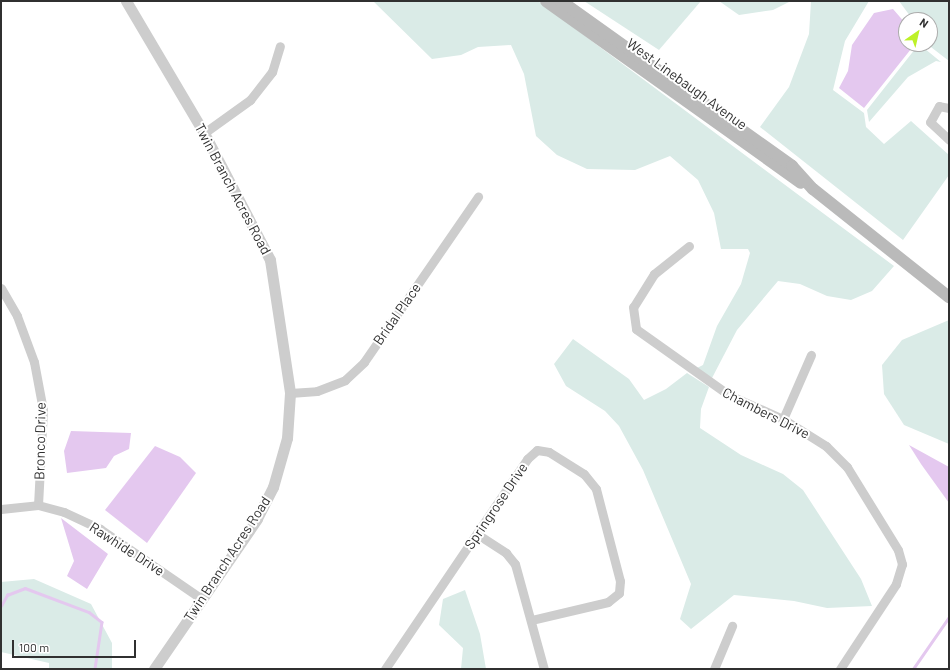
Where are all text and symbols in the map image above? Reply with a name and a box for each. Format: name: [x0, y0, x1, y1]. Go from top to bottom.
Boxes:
north arrow: [898, 12, 938, 52]
text: N: [918, 15, 931, 30]
street label: West Linebaugh Avenue: [624, 35, 750, 133]
street label: Twin Branch Acres Road: [191, 121, 275, 257]
street label: Bridal Place: [370, 280, 424, 348]
street label: Chambers Drive: [720, 384, 812, 442]
street label: Bronco Drive: [31, 402, 49, 480]
street label: Springrose Drive: [461, 460, 531, 552]
street label: Twin Branch Acres Road: [180, 493, 274, 625]
street label: Rawhide Drive: [86, 519, 168, 579]
scale bar: [14, 632, 138, 658]
text: 100 m: [19, 640, 49, 654]

